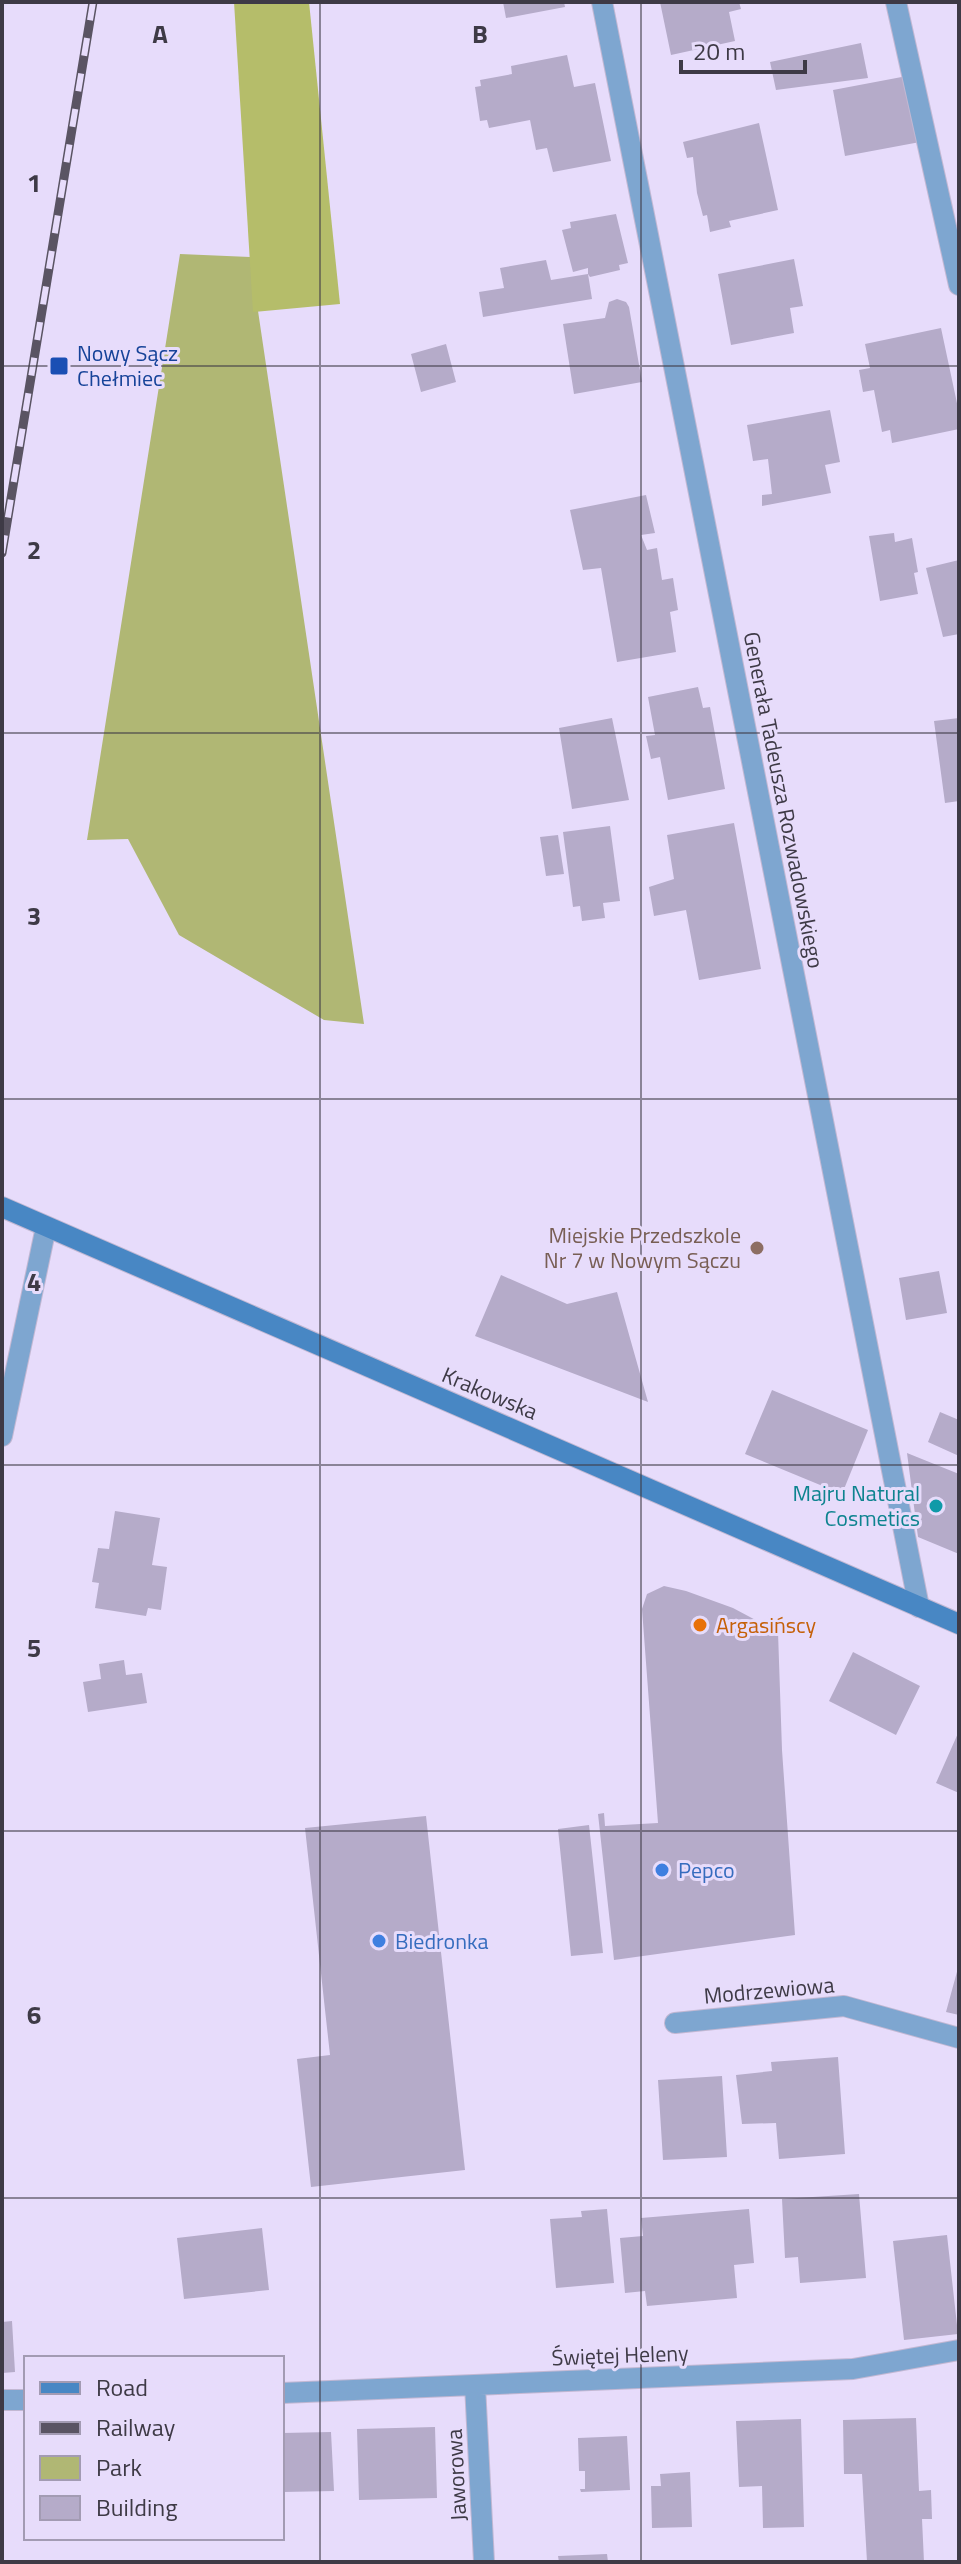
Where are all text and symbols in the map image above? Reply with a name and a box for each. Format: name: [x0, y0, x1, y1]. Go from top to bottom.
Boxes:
text: A: [152, 14, 168, 53]
text: B: [472, 14, 488, 53]
scale bar: [681, 24, 805, 74]
text: 20 m: [693, 33, 745, 69]
text: 1: [27, 163, 41, 202]
place label: Nowy Sącz Chełmiec: [77, 336, 178, 395]
marker: Nowy Sącz Chełmiec: [48, 355, 70, 377]
text: 2: [27, 530, 41, 569]
street label: Generała Tadeusza Rozwadowskiego: [735, 629, 833, 971]
text: 3: [27, 896, 41, 935]
place label: Miejskie Przedszkole Nr 7 w Nowym Sączu: [544, 1218, 741, 1277]
marker: Miejskie Przedszkole Nr 7 w Nowym Sączu: [748, 1239, 766, 1257]
text: 4: [27, 1262, 41, 1301]
street label: Krakowska: [437, 1358, 543, 1428]
place label: Majru Natural Cosmetics: [793, 1476, 920, 1535]
marker: Majru Natural Cosmetics: [927, 1497, 945, 1515]
place label: Argasińscy: [716, 1608, 817, 1642]
marker: Argasińscy: [691, 1616, 709, 1634]
text: 5: [27, 1628, 41, 1667]
place label: Pepco: [678, 1853, 735, 1887]
marker: Pepco: [653, 1861, 671, 1879]
place label: Biedronka: [395, 1924, 488, 1958]
marker: Biedronka: [370, 1932, 388, 1950]
street label: Modrzewiowa: [702, 1967, 836, 2013]
text: 6: [27, 1995, 41, 2034]
street label: Świętej Heleny: [551, 2336, 690, 2374]
legend: [24, 2356, 284, 2540]
text: Road: [96, 2369, 148, 2405]
text: Railway: [96, 2409, 176, 2445]
street label: Jaworowa: [437, 2428, 475, 2522]
text: Park: [96, 2449, 142, 2485]
text: Building: [96, 2489, 178, 2525]

